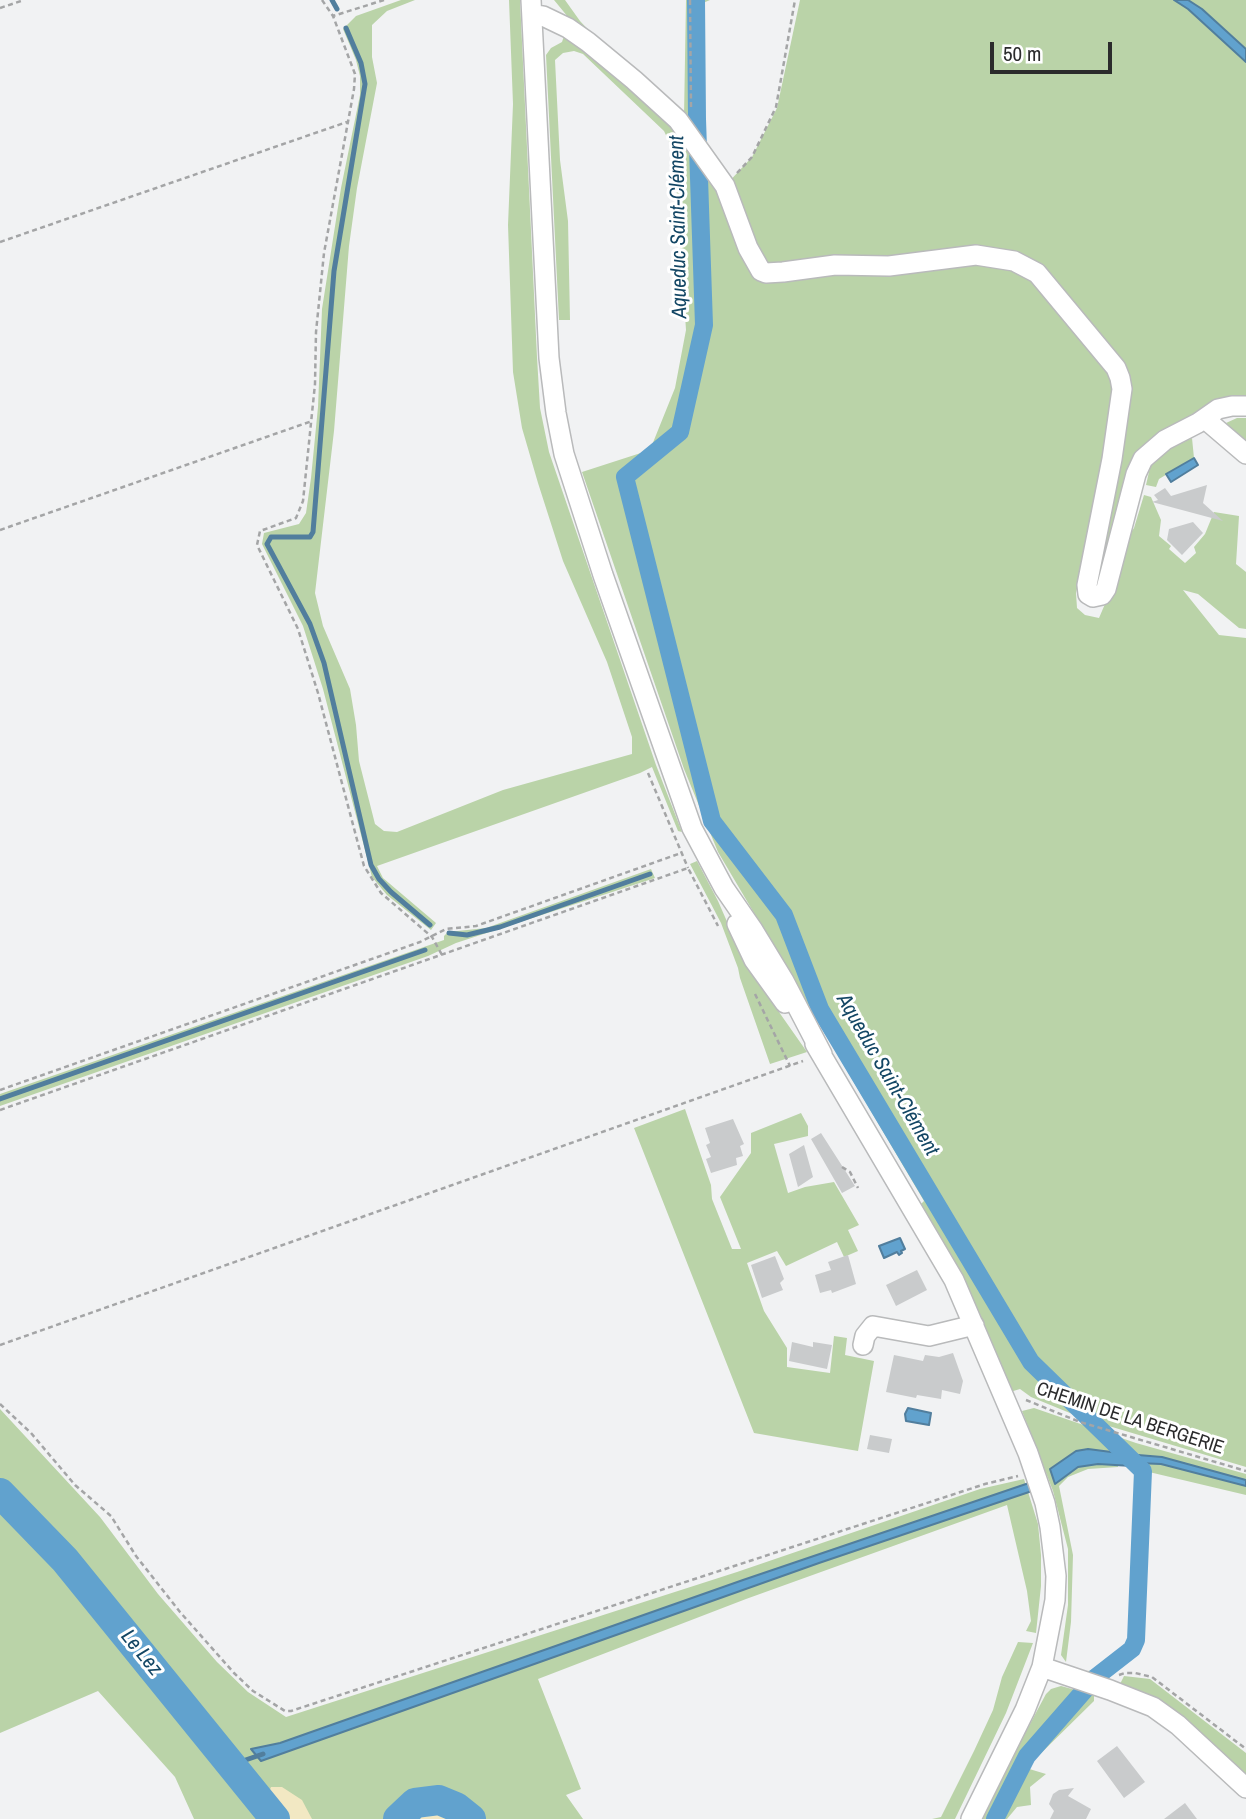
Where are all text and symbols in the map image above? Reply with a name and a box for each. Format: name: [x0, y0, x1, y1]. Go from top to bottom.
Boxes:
scale bar: [994, 28, 1116, 72]
text: 50 m: [1003, 39, 1041, 68]
water label: Aqueduc Saint-Clément: [665, 135, 693, 319]
water label: Aqueduc Saint-Clément: [830, 990, 944, 1160]
street label: CHEMIN DE LA BERGERIE: [1033, 1378, 1227, 1460]
water label: Le Lez: [115, 1625, 167, 1681]

